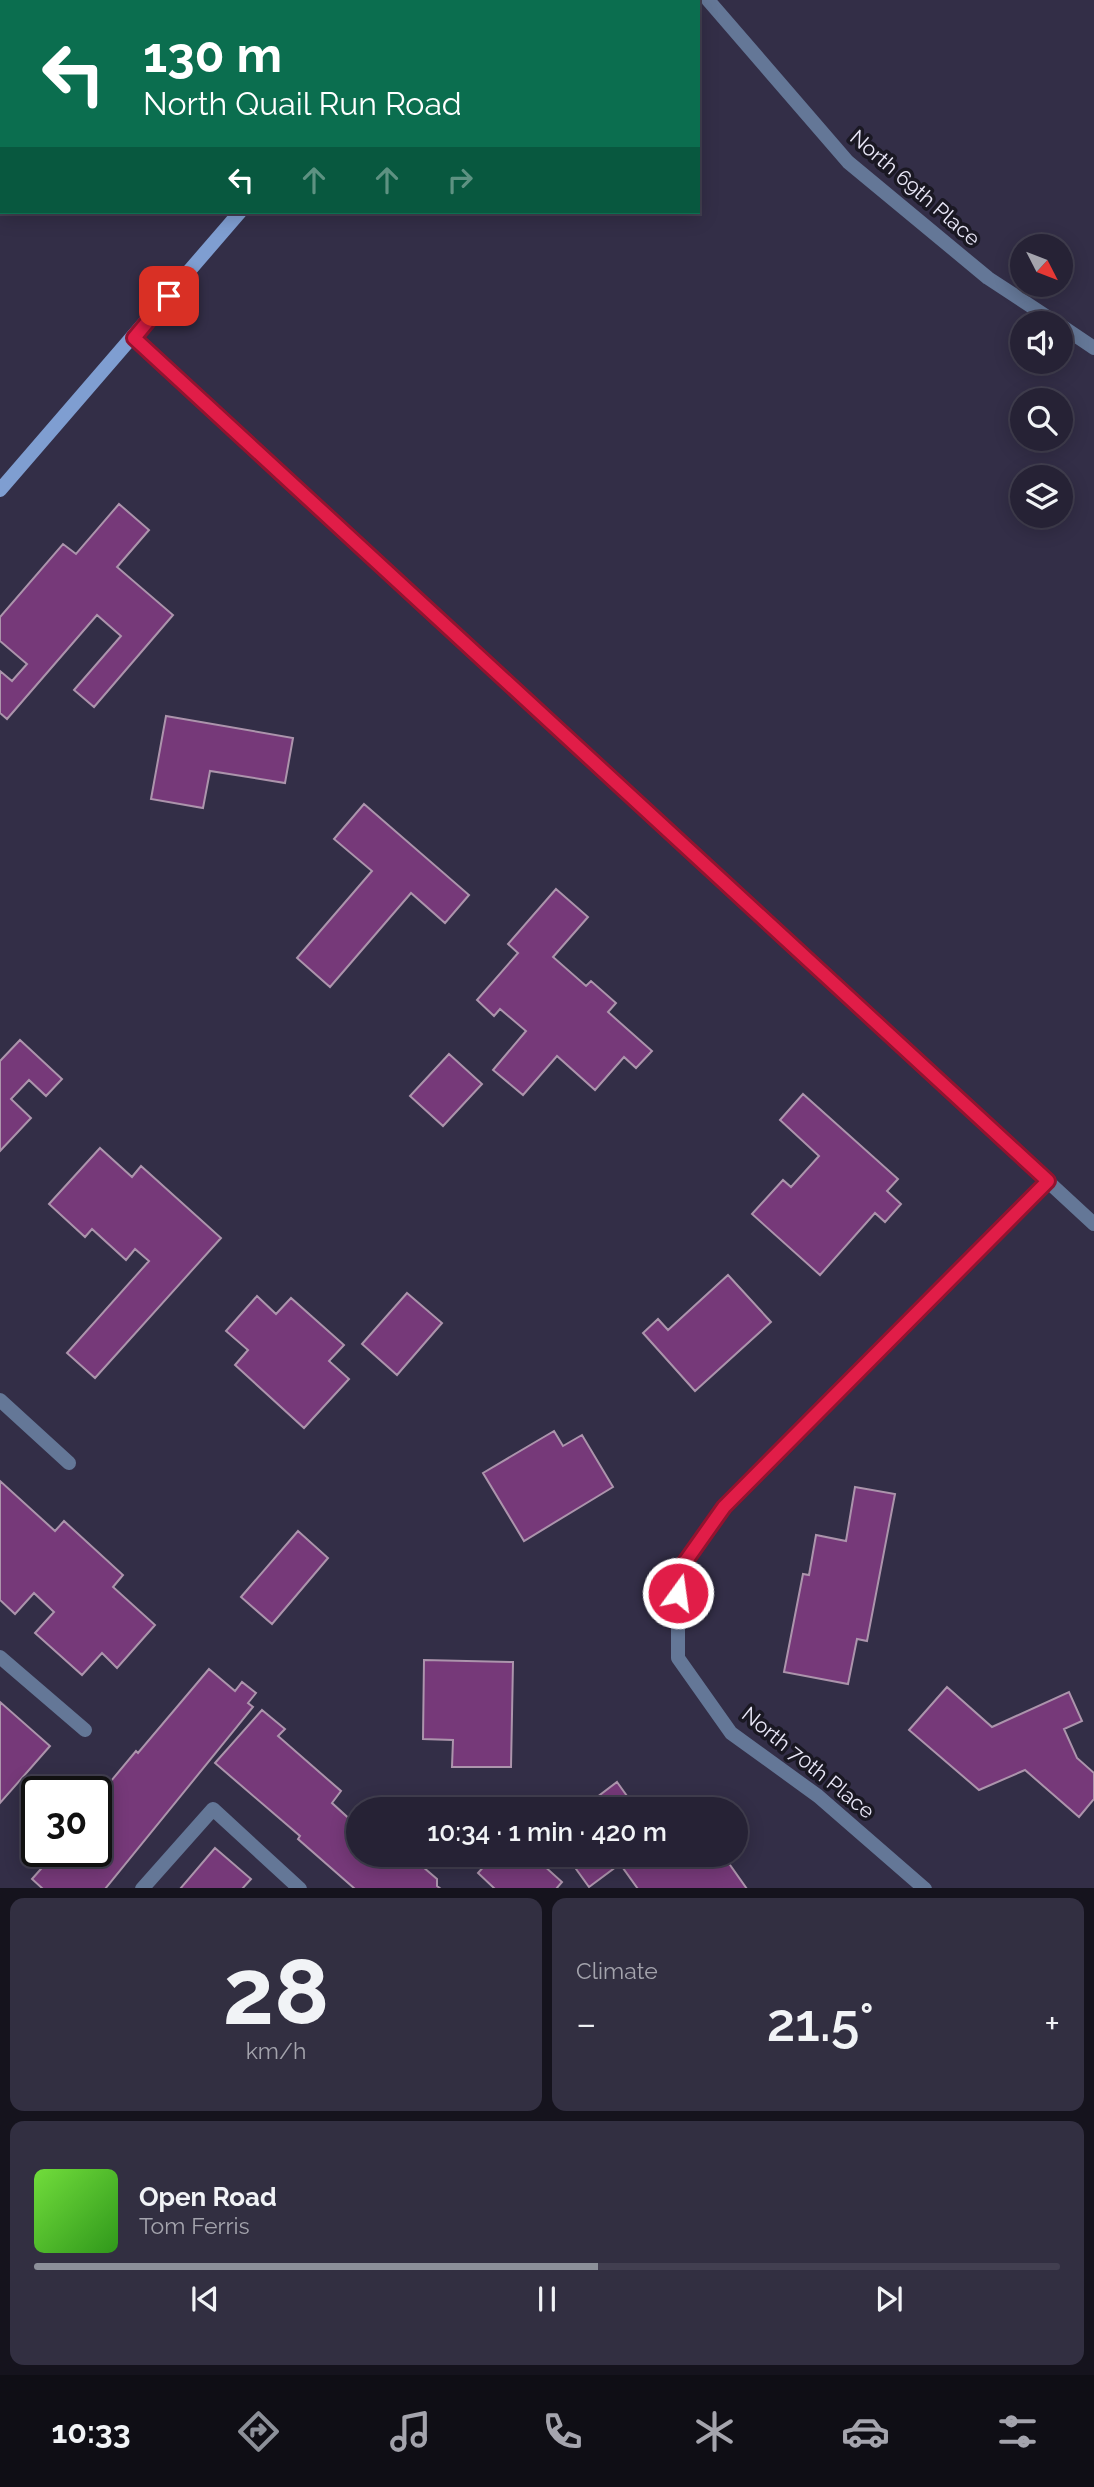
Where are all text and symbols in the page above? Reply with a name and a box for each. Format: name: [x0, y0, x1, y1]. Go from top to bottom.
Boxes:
text: 130 m: [143, 26, 282, 83]
icon: left: [28, 28, 119, 119]
text: North Quail Run Road: [143, 85, 462, 122]
street label: North 69th Place: [845, 124, 985, 251]
icon: left: [222, 161, 260, 199]
icon: ahead: [295, 161, 333, 199]
icon: ahead: [368, 161, 406, 199]
icon: right: [441, 161, 479, 199]
north arrow: [1010, 234, 1073, 298]
map controls: [1010, 234, 1073, 528]
pin: [139, 266, 199, 326]
icon: arrive: [150, 277, 188, 315]
button: sound: [1010, 311, 1073, 374]
button: search: [1010, 388, 1073, 451]
button: layers: [1010, 465, 1073, 528]
position arrow: [641, 1556, 715, 1630]
street label: North 70th Place: [737, 1702, 880, 1824]
speed limit sign: 30: [21, 1776, 112, 1867]
text: 10:34 · 1 min · 420 m: [427, 1817, 667, 1847]
text: 28: [223, 1938, 329, 2045]
text: Climate: [576, 1957, 658, 1984]
text: 21.5°: [767, 1992, 874, 2053]
text: −: [576, 2001, 596, 2046]
text: +: [1044, 2001, 1060, 2046]
text: km/h: [246, 2037, 306, 2064]
text: Open Road: [139, 2182, 277, 2212]
text: Tom Ferris: [139, 2212, 250, 2239]
icon: previous: [186, 2280, 224, 2318]
icon: pause: [528, 2280, 566, 2318]
icon: next: [870, 2280, 908, 2318]
icon: directions: [234, 2407, 283, 2456]
icon: music: [386, 2407, 435, 2456]
icon: phone: [538, 2407, 587, 2456]
icon: climate: [690, 2407, 739, 2456]
icon: car: [841, 2407, 890, 2456]
icon: filters: [993, 2407, 1042, 2456]
text: 10:33: [51, 2413, 131, 2450]

